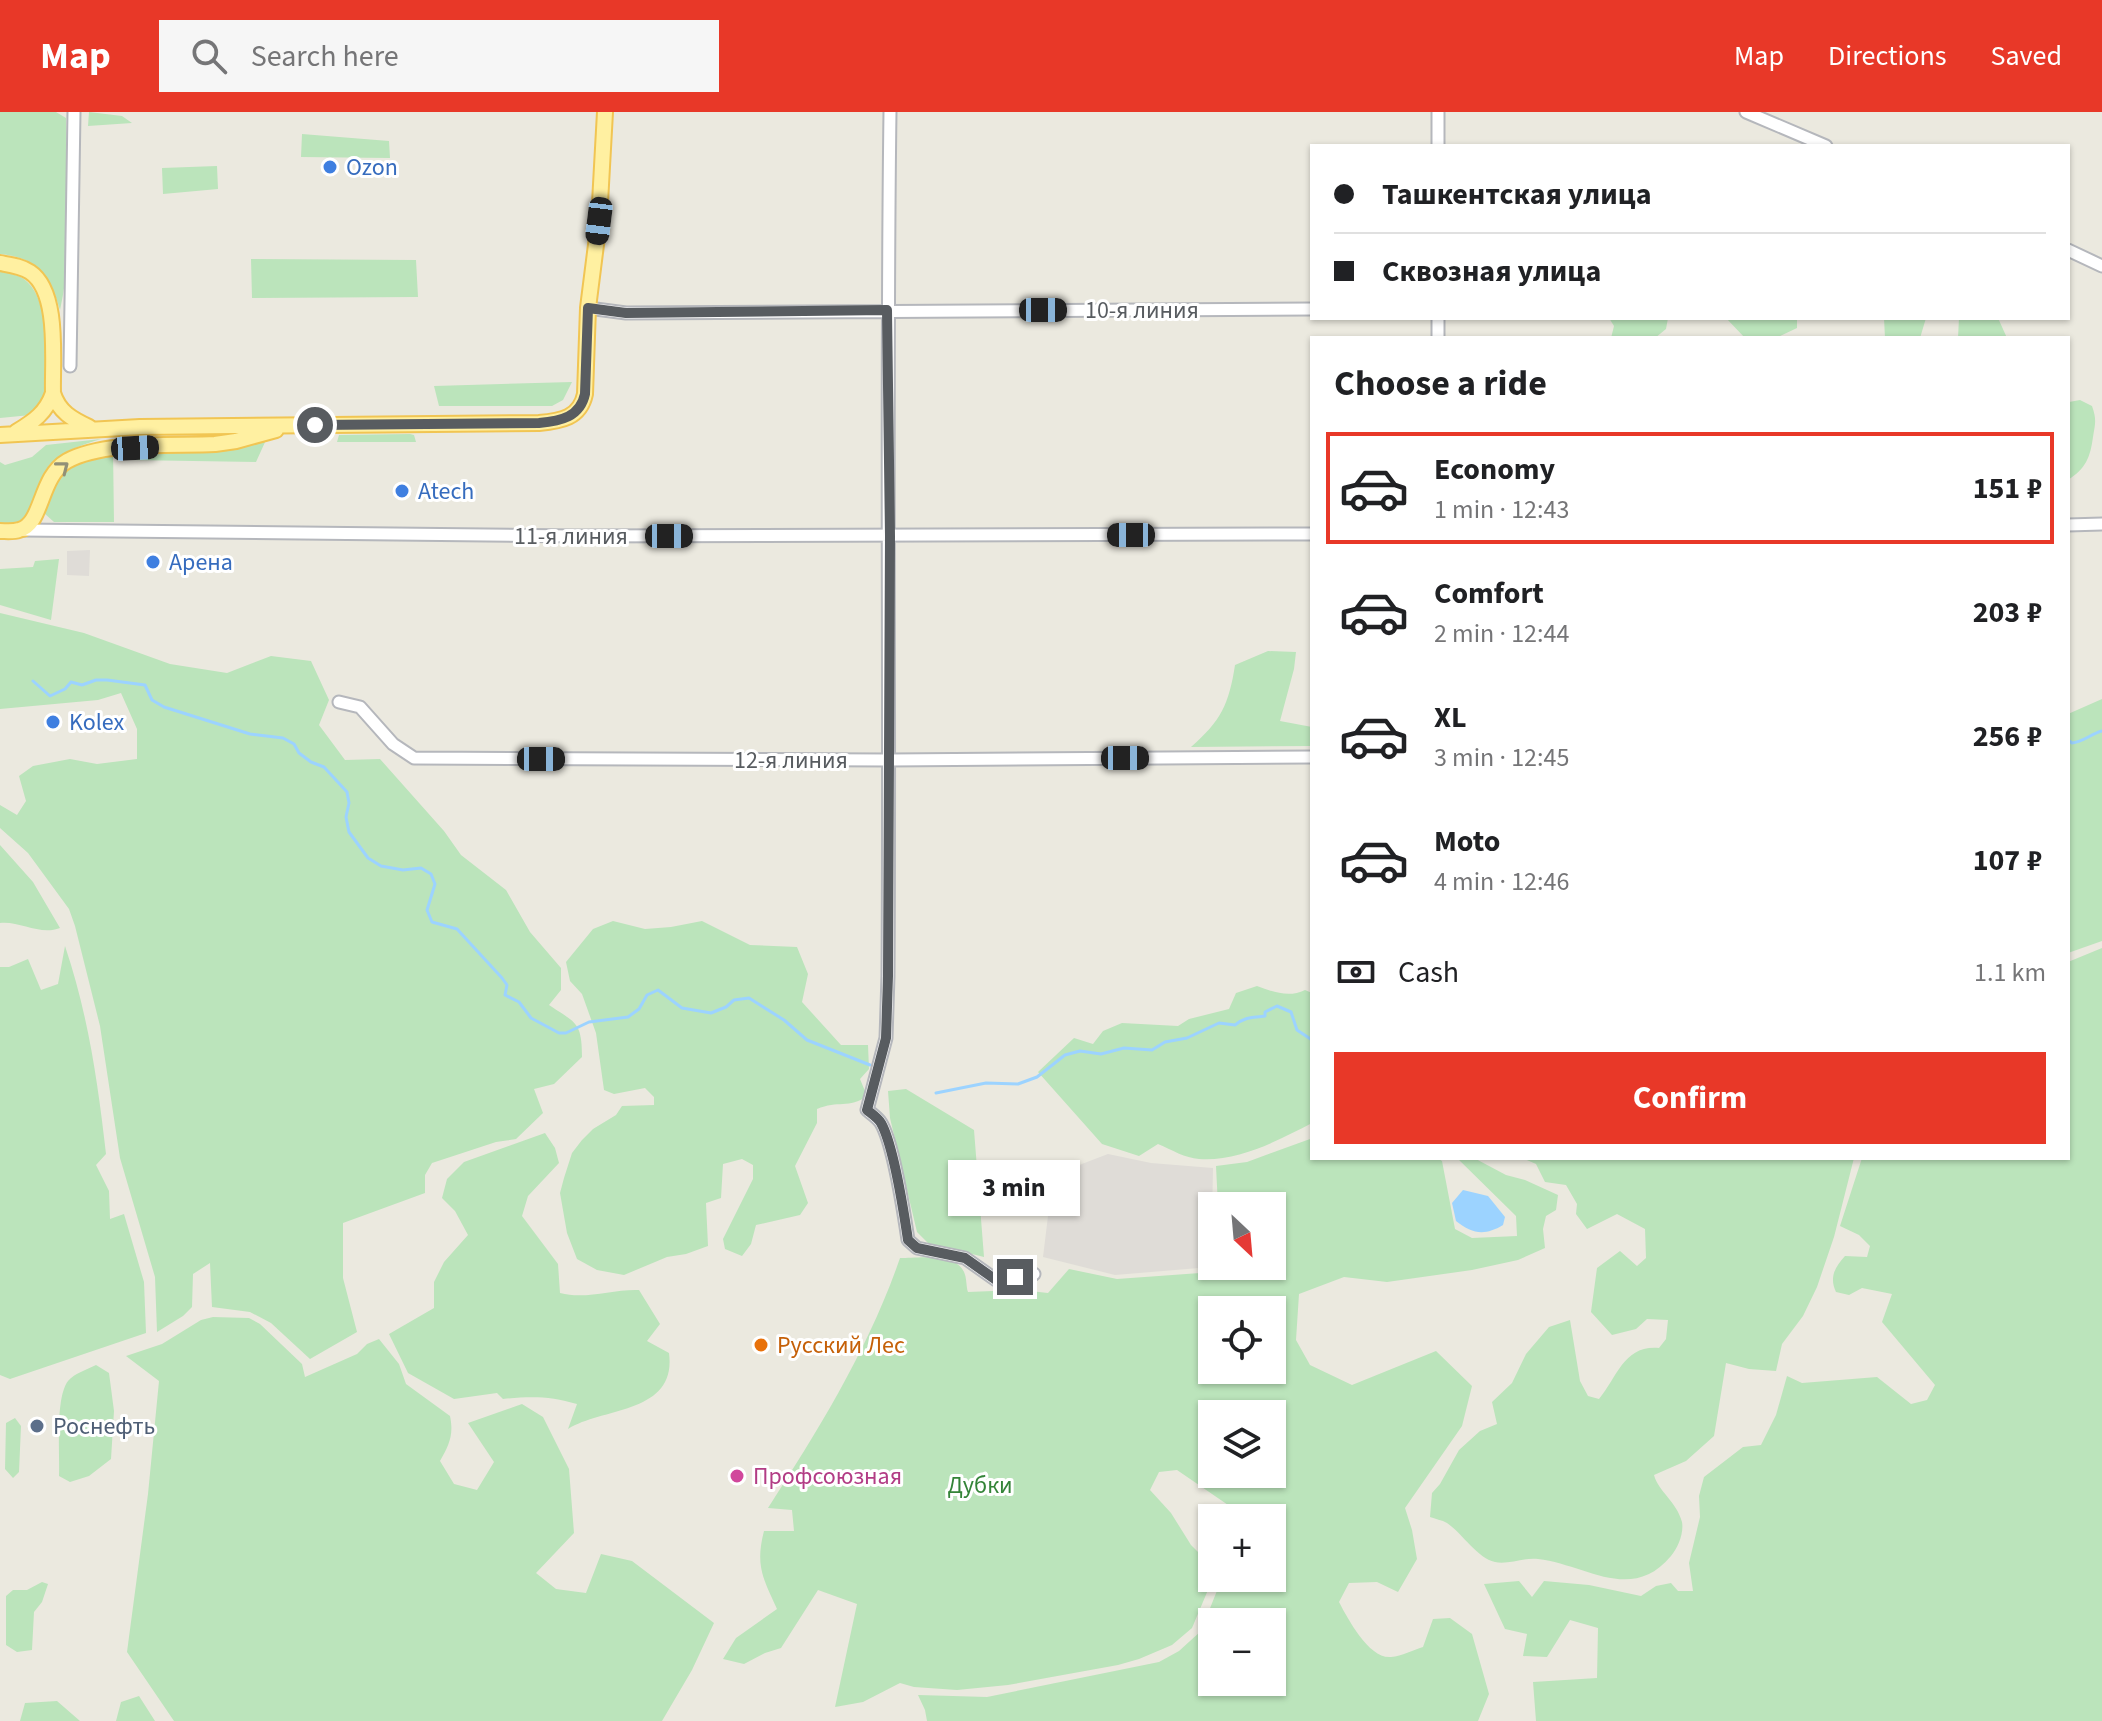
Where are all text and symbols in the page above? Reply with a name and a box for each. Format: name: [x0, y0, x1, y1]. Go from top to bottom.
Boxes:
search box: [159, 20, 719, 92]
text: Map: [40, 29, 111, 83]
icon: search: [187, 34, 231, 78]
text: Search here: [251, 35, 399, 78]
text: Map: [1734, 36, 1784, 76]
text: Directions: [1828, 36, 1947, 76]
text: Saved: [1991, 36, 2062, 76]
place label: Ozon: [346, 150, 398, 185]
marker: Ozon: [321, 158, 339, 176]
text: Ташкентская улица: [1382, 173, 1652, 216]
car: [584, 196, 614, 246]
text: Сквозная улица: [1382, 250, 1601, 293]
street label: 10-я линия: [1085, 293, 1199, 328]
car: [1019, 298, 1067, 322]
text: Choose a ride: [1334, 358, 1547, 409]
route start: [297, 407, 333, 443]
car: [110, 435, 160, 461]
text: Economy: [1434, 448, 1555, 491]
icon: car: [1338, 452, 1410, 524]
one-way arrow: [53, 462, 68, 476]
text: 151 ₽: [1973, 467, 2042, 510]
place label: Atech: [418, 474, 474, 509]
marker: Atech: [393, 482, 411, 500]
text: 1 min · 12:43: [1434, 491, 1569, 528]
street label: 11-я линия: [514, 519, 628, 554]
car: [1107, 523, 1155, 547]
car: [645, 524, 693, 548]
place label: Арена: [169, 545, 233, 580]
marker: Арена: [144, 553, 162, 571]
text: Comfort: [1434, 572, 1544, 615]
icon: car: [1338, 576, 1410, 648]
text: 203 ₽: [1973, 591, 2042, 634]
text: 2 min · 12:44: [1434, 615, 1569, 652]
text: XL: [1434, 696, 1467, 739]
icon: car: [1338, 700, 1410, 772]
place label: Kolex: [69, 705, 125, 740]
marker: Kolex: [44, 713, 62, 731]
text: 256 ₽: [1973, 715, 2042, 758]
text: 3 min · 12:45: [1434, 739, 1569, 776]
street label: 12-я линия: [734, 743, 848, 778]
car: [1101, 746, 1149, 770]
car: [517, 747, 565, 771]
text: Moto: [1434, 820, 1500, 863]
icon: car: [1338, 824, 1410, 896]
text: 107 ₽: [1973, 839, 2042, 882]
text: 4 min · 12:46: [1434, 863, 1569, 900]
icon: cash: [1334, 950, 1378, 994]
text: Cash: [1398, 951, 1459, 994]
text: 1.1 km: [1974, 954, 2046, 991]
button: Confirm: [1334, 1052, 2046, 1144]
callout: 3 min: [949, 1161, 1081, 1217]
text: 3 min: [982, 1169, 1046, 1206]
north arrow: [1198, 1192, 1286, 1280]
map controls: [1198, 1192, 1286, 1696]
route end: [997, 1259, 1033, 1295]
button: locate: [1198, 1296, 1286, 1384]
place label: Русский Лес: [777, 1328, 905, 1363]
marker: Русский Лес: [752, 1336, 770, 1354]
button: layers: [1198, 1400, 1286, 1488]
place label: Роснефть: [53, 1409, 155, 1444]
marker: Роснефть: [28, 1417, 46, 1435]
place label: Профсоюзная: [753, 1459, 902, 1494]
marker: Профсоюзная: [728, 1467, 746, 1485]
park label: Дубки: [947, 1468, 1013, 1503]
button: +: [1198, 1504, 1286, 1592]
button: −: [1198, 1608, 1286, 1696]

